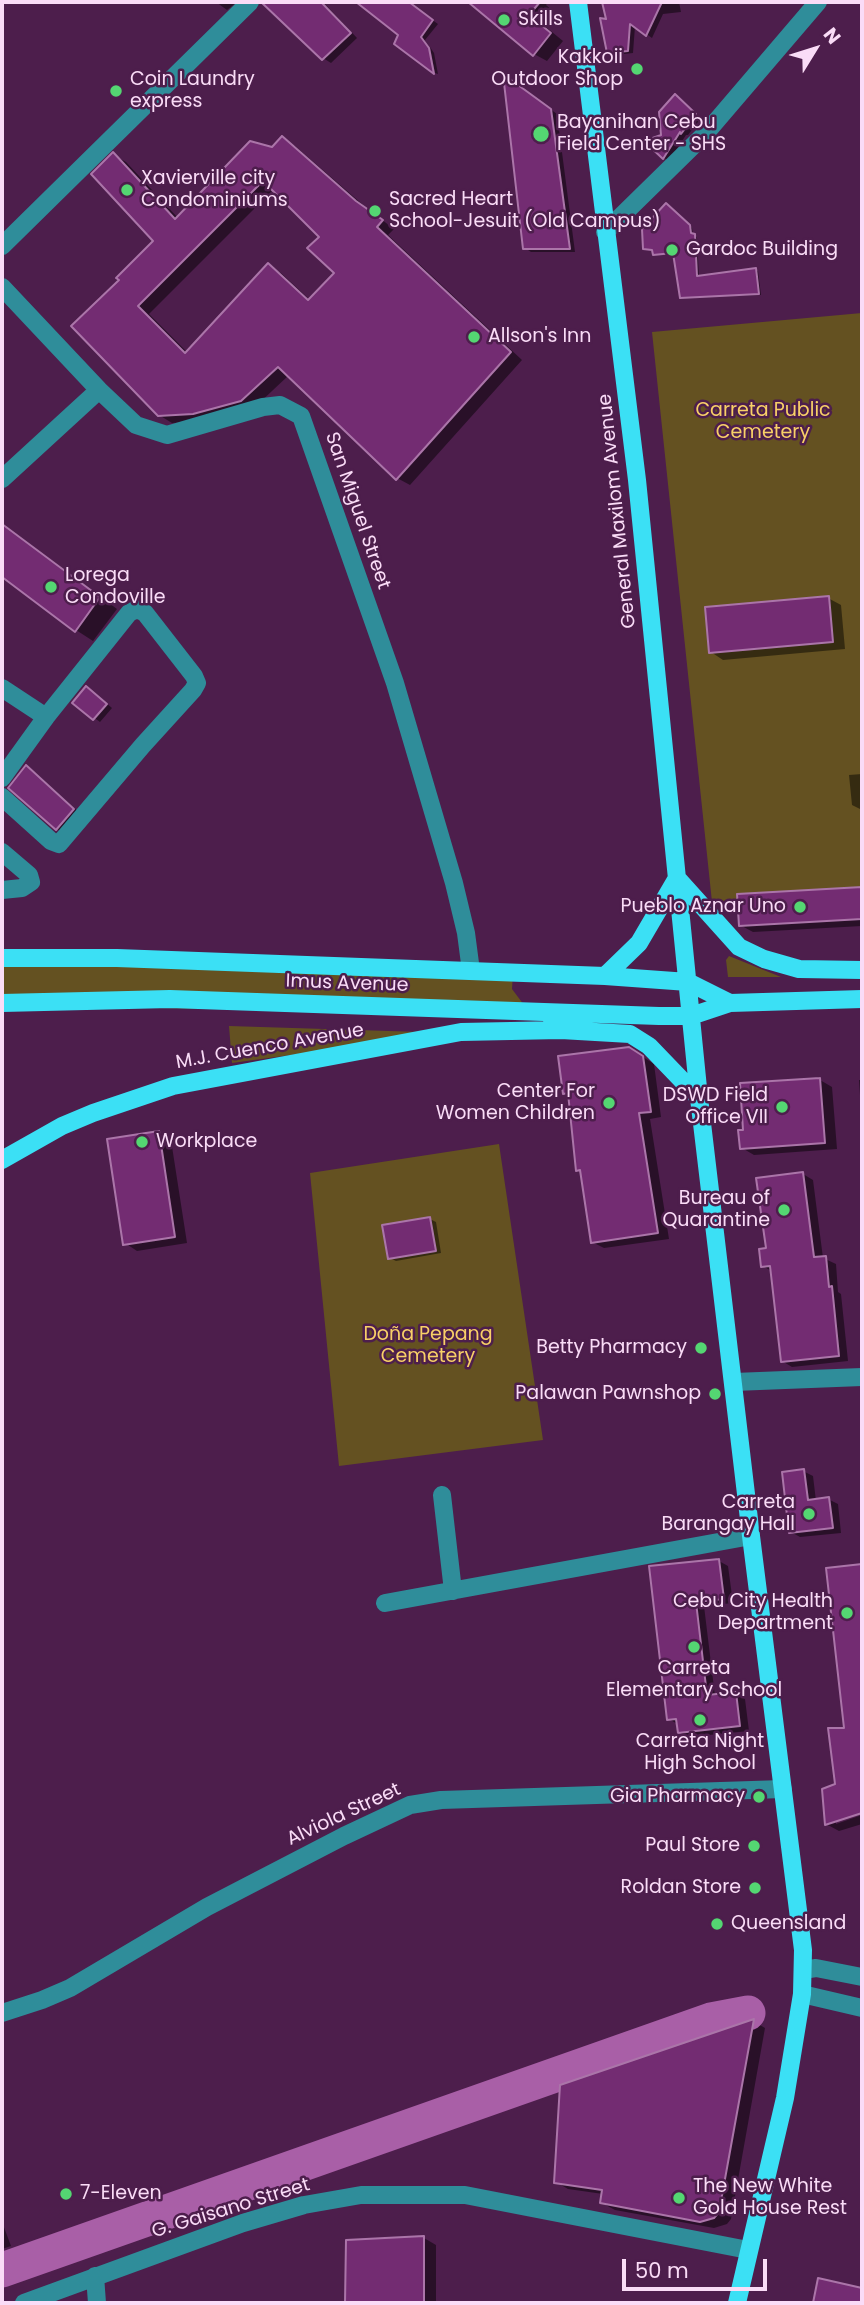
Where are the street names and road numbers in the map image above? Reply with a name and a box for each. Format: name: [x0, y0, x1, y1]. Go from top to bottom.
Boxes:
street label: General Maxilom Avenue: [594, 392, 642, 630]
street label: San Miguel Street: [319, 430, 395, 592]
street label: Imus Avenue: [285, 970, 409, 998]
street label: M.J. Cuenco Avenue: [174, 1019, 366, 1075]
street label: Alviola Street: [283, 1779, 405, 1851]
street label: G. Gaisano Street: [149, 2174, 313, 2244]

